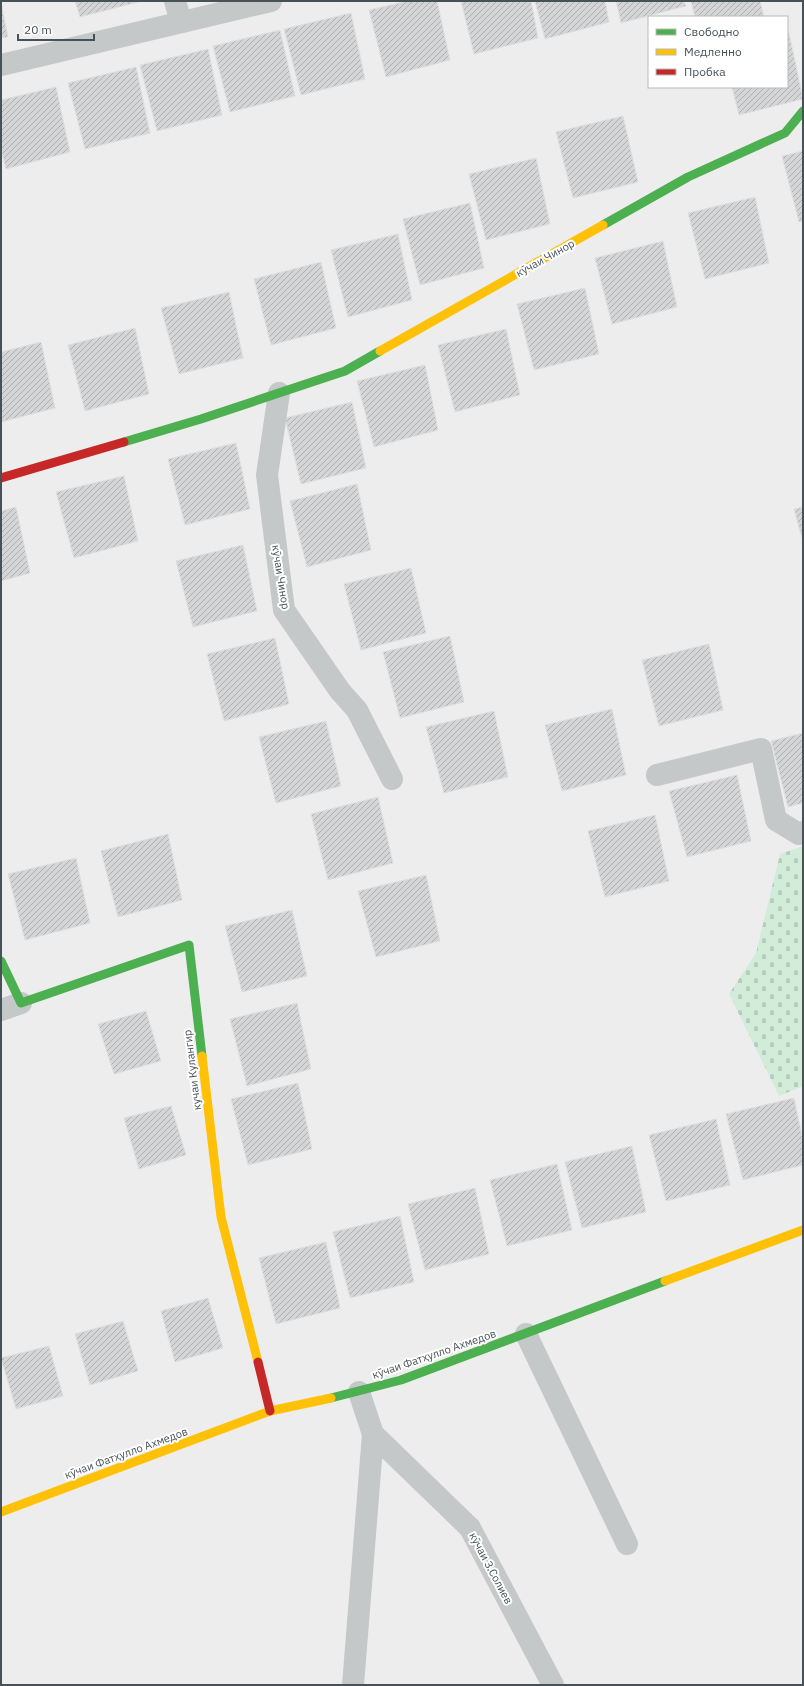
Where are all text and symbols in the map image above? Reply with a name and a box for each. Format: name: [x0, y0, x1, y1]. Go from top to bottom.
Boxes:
scale bar: [18, 16, 94, 42]
legend: [648, 16, 788, 88]
text: 20 m: [24, 22, 52, 37]
text: Свободно: [684, 24, 740, 39]
text: Медленно: [684, 44, 742, 59]
text: Пробка: [684, 64, 726, 79]
street label: кӯчаи Чинор: [513, 236, 577, 280]
street label: кӯчаи Чинор: [269, 544, 293, 610]
street label: кучаи Кулангир: [180, 1029, 204, 1111]
street label: кӯчаи Фатҳулло Ахмедов: [370, 1326, 498, 1382]
street label: кӯчаи Фатҳулло Ахмедов: [62, 1424, 190, 1482]
street label: кӯчаи З.Солиев: [466, 1530, 516, 1606]

